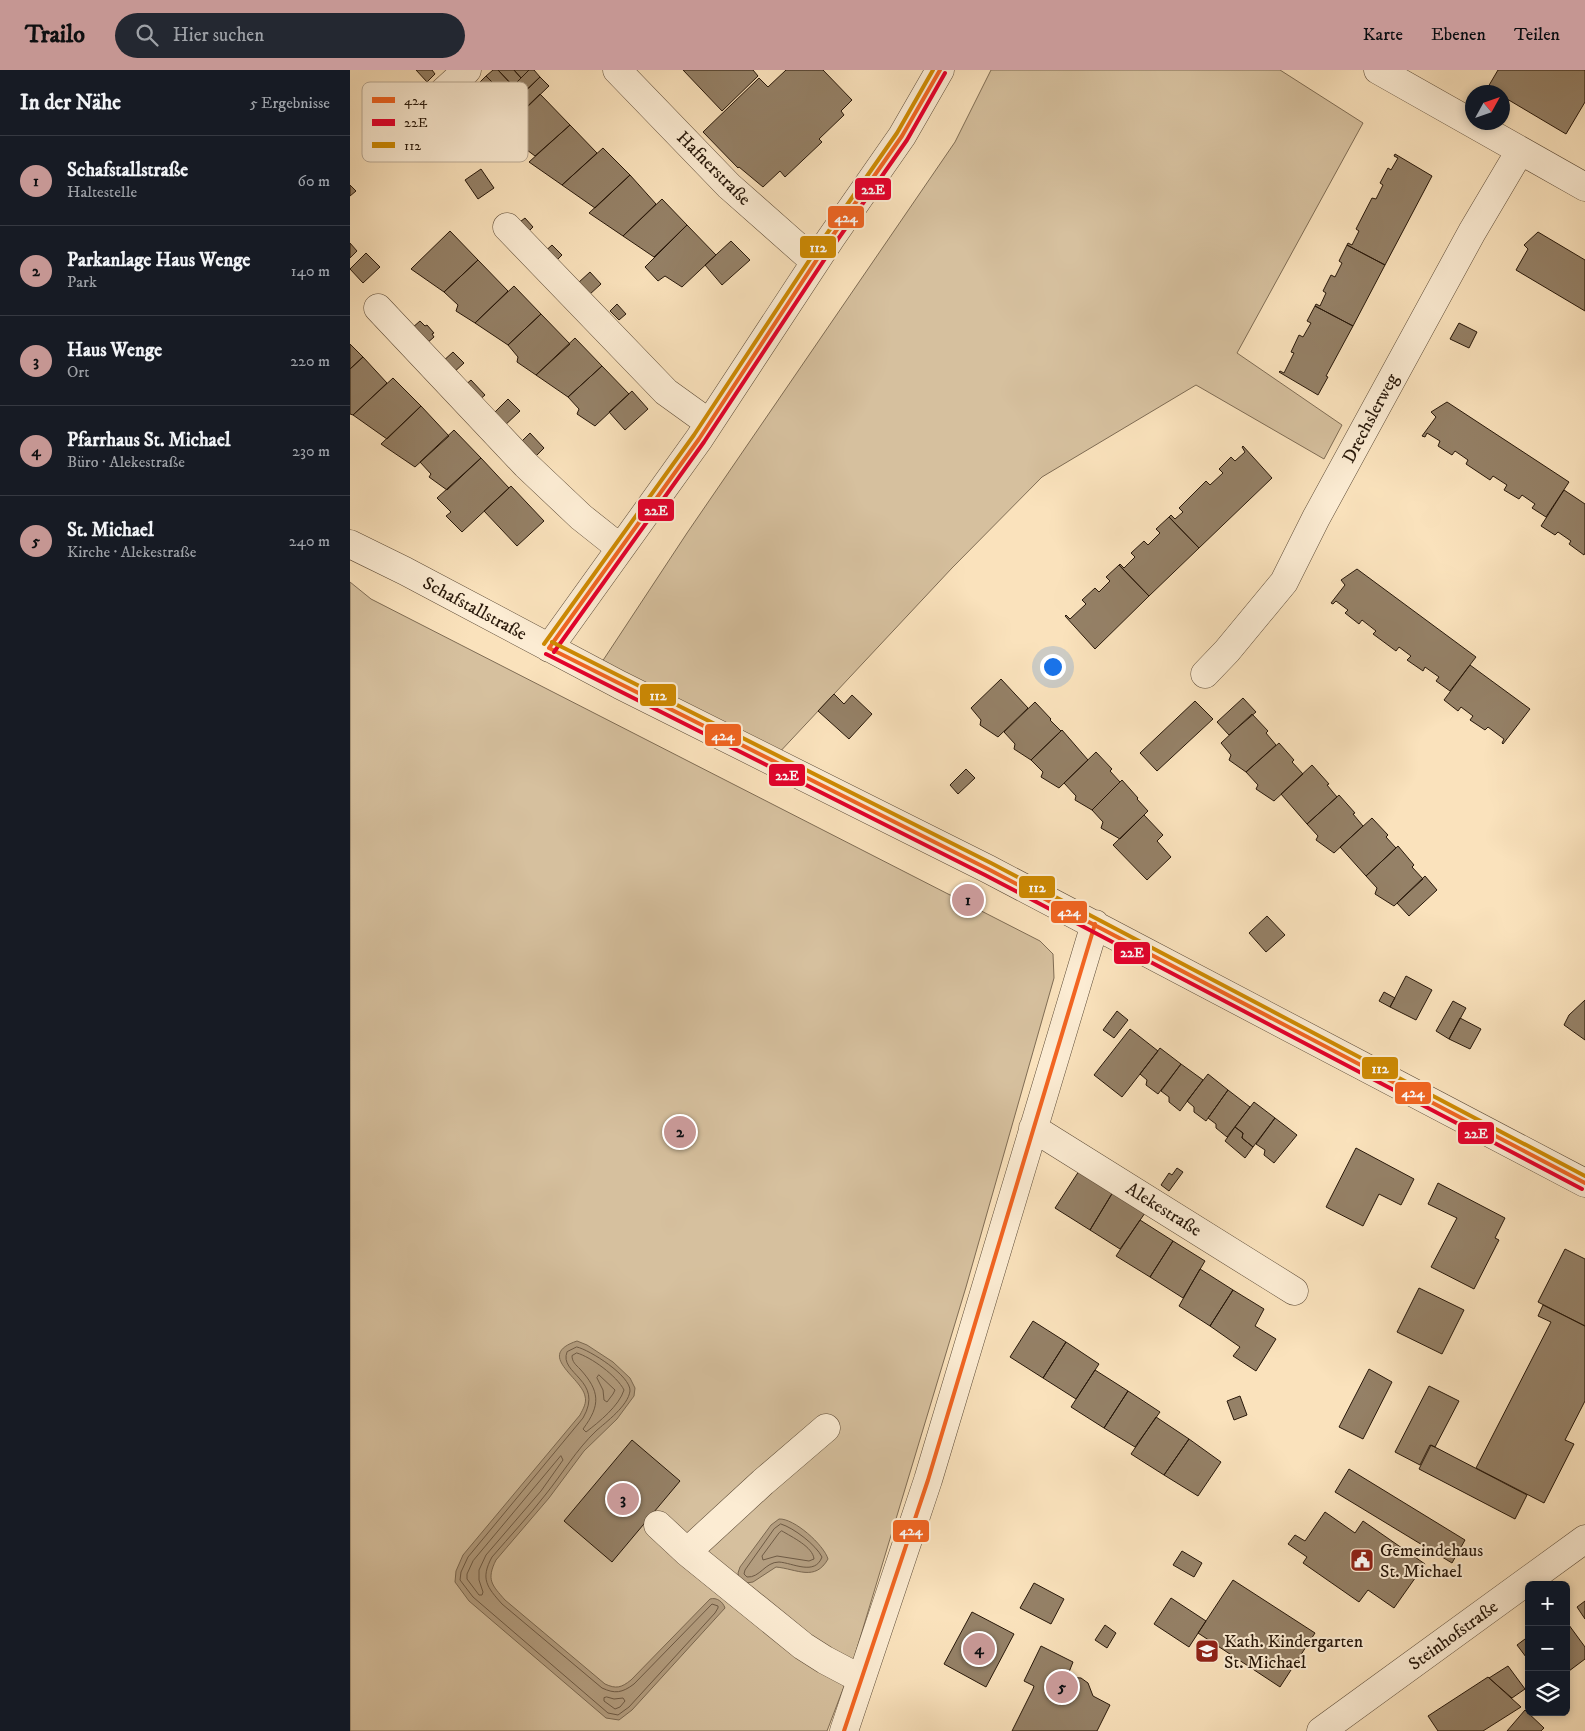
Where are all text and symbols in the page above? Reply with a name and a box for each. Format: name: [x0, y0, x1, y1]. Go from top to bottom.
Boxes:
search box: [115, 13, 465, 58]
text: Trailo: [25, 20, 85, 50]
icon: search: [133, 21, 161, 49]
text: Hier suchen: [173, 24, 264, 47]
text: Karte: [1363, 24, 1403, 46]
text: Ebenen: [1431, 24, 1486, 46]
text: Teilen: [1514, 24, 1560, 46]
legend: [362, 82, 528, 162]
north arrow: [1465, 85, 1510, 130]
text: In der Nähe: [20, 90, 121, 116]
text: 424: [404, 92, 428, 110]
text: 5 Ergebnisse: [250, 93, 330, 113]
text: 22E: [404, 114, 428, 132]
street label: Hafnerstraße: [671, 127, 755, 211]
text: 112: [404, 137, 421, 155]
text: Schafstallstraße: [67, 159, 188, 182]
text: 1: [33, 171, 39, 191]
text: 60 m: [298, 171, 330, 191]
line badge: 22E: [854, 177, 892, 201]
text: 22E: [861, 181, 885, 199]
text: Haltestelle: [67, 182, 137, 202]
line badge: 424: [827, 205, 865, 229]
text: 424: [834, 209, 858, 227]
line badge: 112: [799, 235, 837, 259]
text: 112: [809, 239, 828, 257]
text: Parkanlage Haus Wenge: [67, 249, 251, 272]
text: 2: [32, 261, 40, 281]
text: 140 m: [291, 261, 330, 281]
text: Park: [67, 272, 97, 292]
text: Haus Wenge: [67, 339, 162, 362]
text: 3: [33, 351, 39, 371]
text: 220 m: [290, 351, 330, 371]
text: Ort: [67, 362, 89, 382]
street label: Drechslerweg: [1338, 370, 1404, 467]
text: Pfarrhaus St. Michael: [67, 429, 231, 452]
text: 4: [31, 441, 41, 461]
text: 230 m: [292, 441, 330, 461]
text: Büro · Alekestraße: [67, 452, 185, 472]
line badge: 22E: [637, 498, 675, 522]
text: 22E: [644, 502, 668, 520]
text: St. Michael: [67, 519, 154, 542]
text: 5: [32, 531, 40, 551]
text: 240 m: [289, 531, 330, 551]
text: Kirche · Alekestraße: [67, 542, 196, 562]
street label: Schafstallstraße: [419, 572, 530, 646]
your location: [1040, 654, 1066, 680]
line badge: 112: [639, 683, 677, 707]
text: 112: [649, 687, 668, 705]
line badge: 424: [704, 723, 742, 747]
text: 424: [711, 727, 735, 745]
line badge: 22E: [768, 763, 806, 787]
text: 22E: [775, 767, 799, 785]
line badge: 112: [1018, 875, 1056, 899]
text: 112: [1028, 879, 1047, 897]
pin: 1: [952, 881, 984, 919]
line badge: 424: [1050, 900, 1088, 924]
text: 424: [1057, 903, 1081, 921]
line badge: 22E: [1113, 941, 1151, 965]
text: 22E: [1120, 944, 1144, 962]
line badge: 112: [1361, 1056, 1399, 1080]
text: 112: [1371, 1060, 1390, 1078]
line badge: 424: [1394, 1081, 1432, 1105]
text: 424: [1401, 1084, 1425, 1102]
pin: 2: [664, 1113, 696, 1151]
line badge: 22E: [1457, 1121, 1495, 1145]
text: 22E: [1464, 1125, 1488, 1143]
street label: Alekestraße: [1122, 1178, 1205, 1242]
pin: 3: [607, 1480, 639, 1518]
line badge: 424: [892, 1519, 930, 1543]
text: 424: [899, 1522, 923, 1540]
place label: Gemeindehaus St. Michael: [1380, 1540, 1483, 1583]
public building icon: Gemeindehaus St. Michael: [1349, 1547, 1375, 1573]
map controls: [1525, 1581, 1570, 1716]
button: +: [1525, 1581, 1570, 1626]
street label: Steinhofstraße: [1405, 1596, 1503, 1676]
button: −: [1525, 1626, 1570, 1671]
pin: 4: [963, 1630, 995, 1668]
place label: Kath. Kindergarten St. Michael: [1224, 1631, 1364, 1674]
school or university icon: Kath. Kindergarten St. Michael: [1194, 1638, 1220, 1664]
pin: 5: [1046, 1668, 1078, 1706]
button: layers: [1525, 1671, 1570, 1716]

